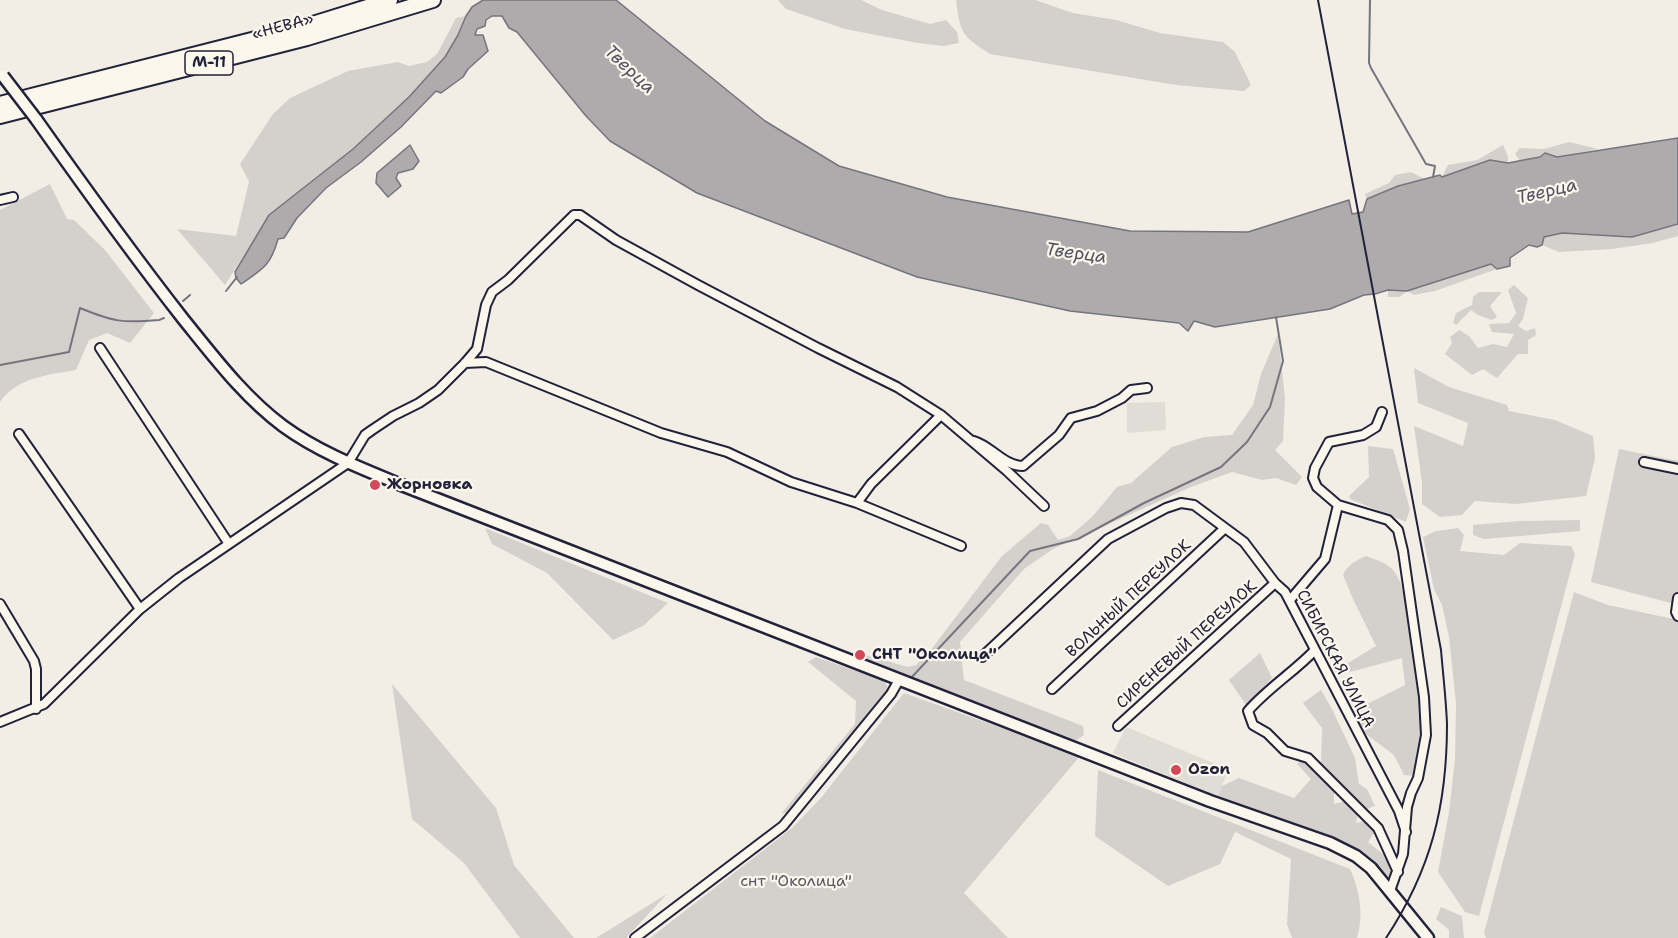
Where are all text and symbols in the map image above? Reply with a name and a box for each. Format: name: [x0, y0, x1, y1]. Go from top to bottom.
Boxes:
street label: «НЕВА»: [250, 10, 316, 44]
water label: Тверца: [599, 41, 659, 99]
road number: М-11: [185, 51, 233, 75]
water label: Тверца: [1515, 175, 1579, 209]
water label: Тверца: [1044, 239, 1108, 269]
place label: Жорновка: [387, 475, 473, 495]
marker: Жорновка: [368, 478, 382, 492]
street label: ВОЛЬНЫЙ ПЕРЕУЛОК: [1062, 536, 1196, 662]
street label: СИРЕНЕВЫЙ ПЕРЕУЛОК: [1113, 577, 1261, 713]
street label: СИБИРСКАЯ УЛИЦА: [1292, 587, 1378, 731]
place label: СНТ "Околица": [872, 645, 997, 665]
marker: СНТ "Околица": [853, 648, 867, 662]
place label: Ozon: [1188, 760, 1230, 780]
marker: Ozon: [1169, 763, 1183, 777]
park label: снт "Околица": [740, 872, 852, 892]

